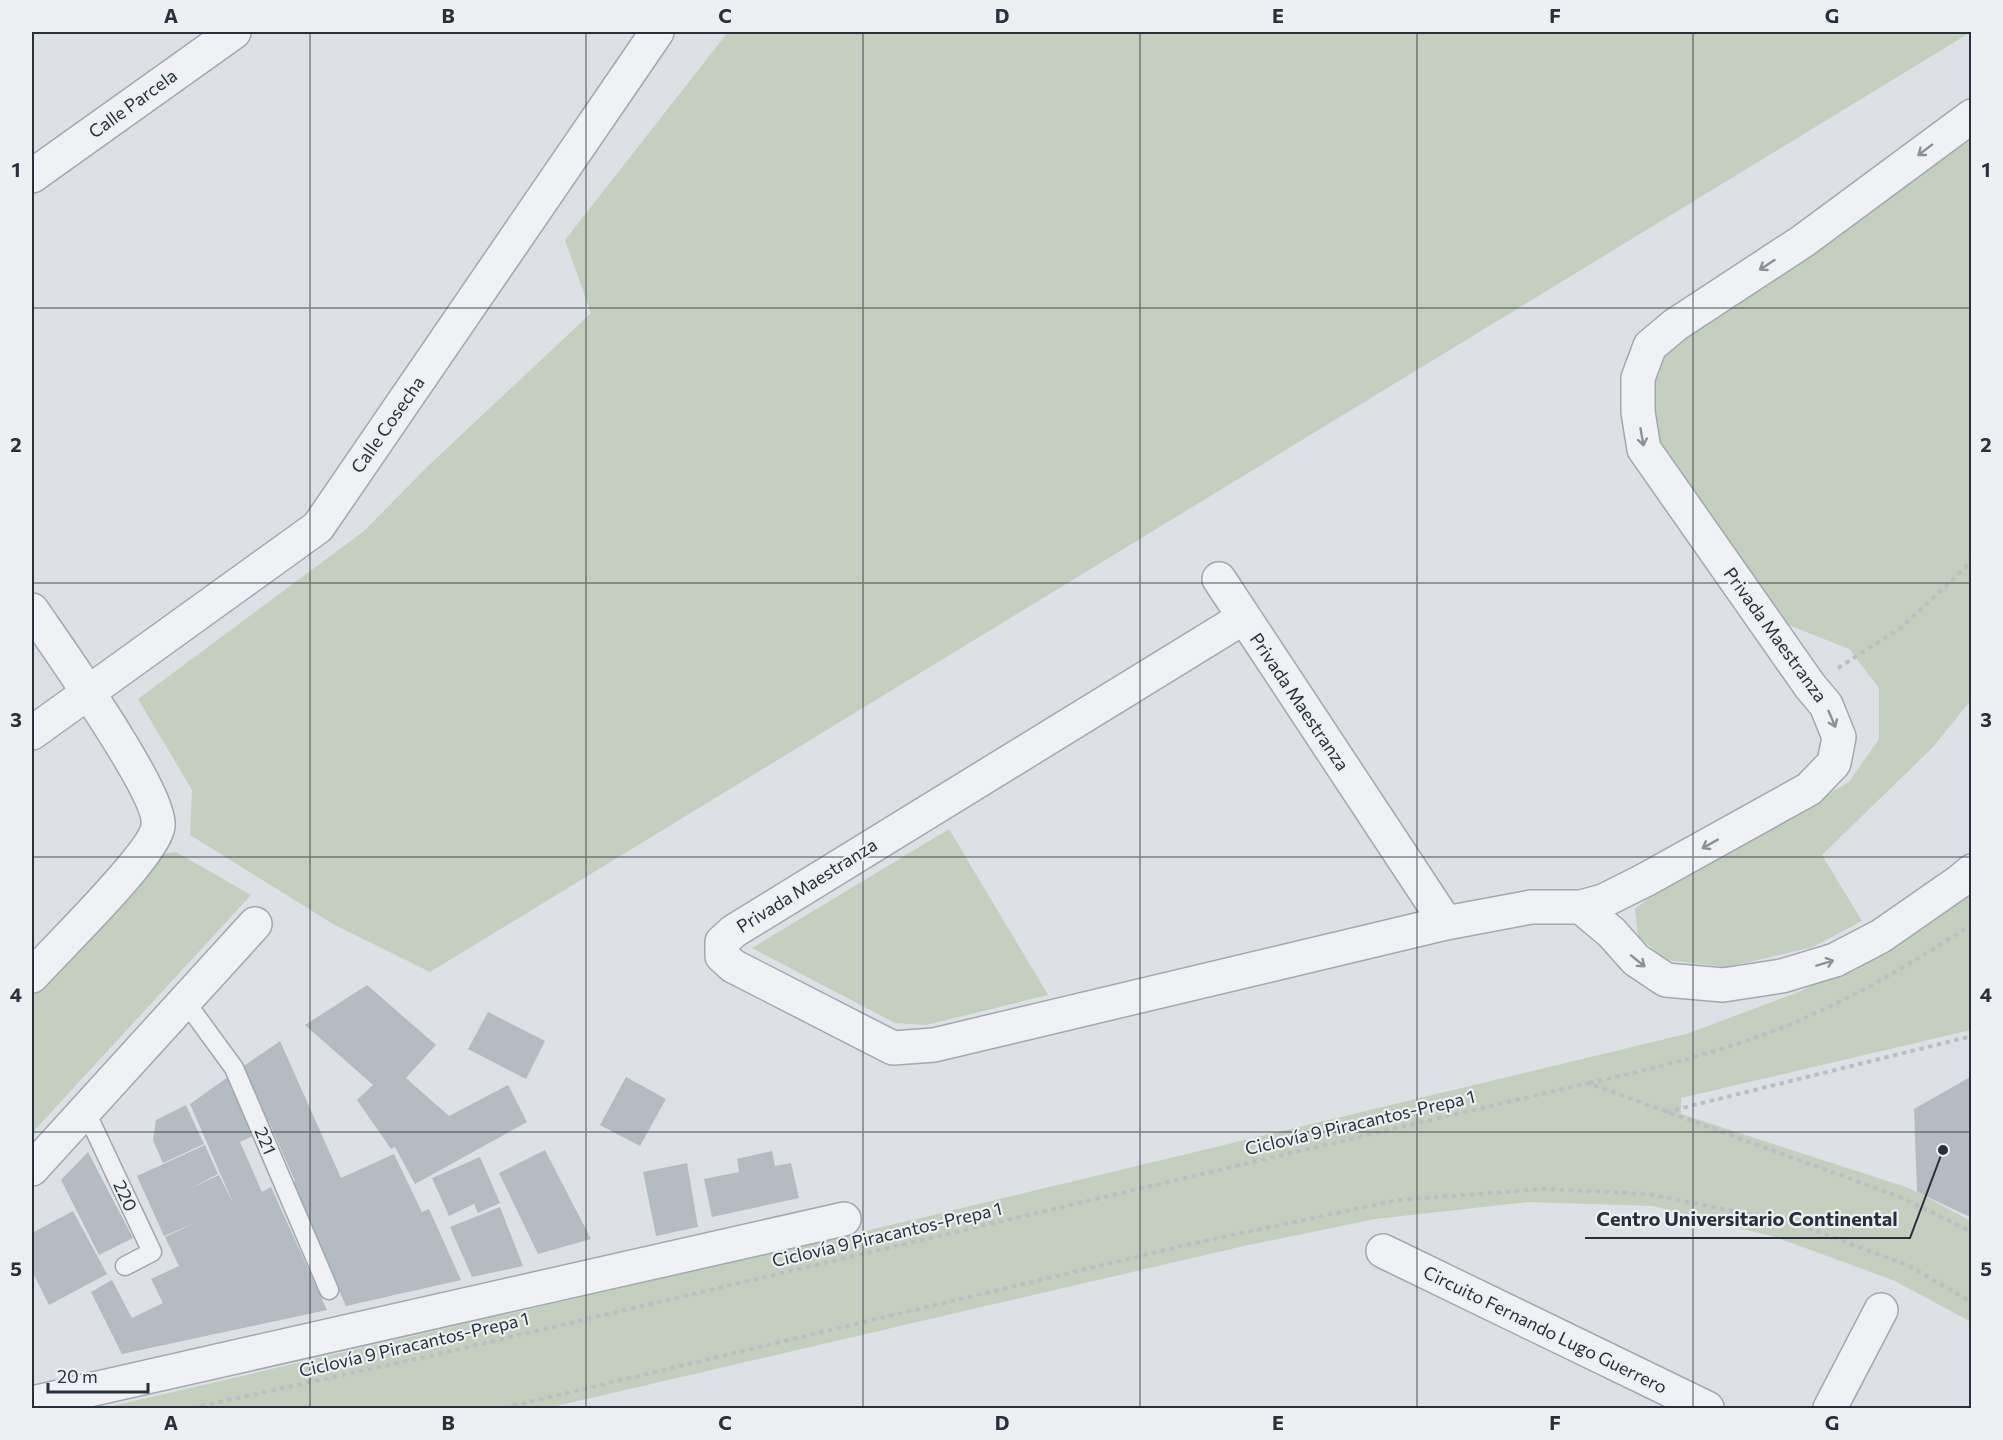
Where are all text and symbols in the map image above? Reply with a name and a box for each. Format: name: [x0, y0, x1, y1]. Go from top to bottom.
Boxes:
text: A: [164, 3, 178, 27]
text: B: [441, 3, 455, 27]
text: C: [718, 3, 732, 27]
text: D: [995, 3, 1009, 27]
text: E: [1272, 3, 1284, 27]
text: F: [1549, 3, 1561, 27]
text: G: [1825, 3, 1839, 27]
street label: Calle Parcela: [84, 64, 181, 143]
one-way arrow: [1917, 144, 1933, 157]
text: 1: [11, 157, 21, 181]
text: 1: [1981, 157, 1991, 181]
one-way arrow: [1758, 258, 1775, 271]
street label: Calle Cosecha: [346, 372, 429, 477]
one-way arrow: [1637, 426, 1648, 446]
text: 2: [10, 432, 22, 456]
text: 2: [1980, 432, 1992, 456]
street label: Privada Maestranza: [1719, 563, 1832, 706]
street label: Privada Maestranza: [1246, 628, 1354, 775]
text: 3: [10, 707, 22, 731]
text: 3: [1980, 707, 1992, 731]
one-way arrow: [1827, 709, 1838, 728]
street label: Privada Maestranza: [732, 833, 881, 937]
one-way arrow: [1702, 839, 1720, 850]
one-way arrow: [1630, 954, 1646, 967]
one-way arrow: [1815, 957, 1834, 968]
text: 4: [10, 982, 22, 1006]
text: 4: [1980, 982, 1992, 1006]
street label: Ciclovía 9 Piracantos-Prepa 1: [1243, 1085, 1477, 1159]
street label: 221: [250, 1124, 281, 1158]
street label: 220: [109, 1177, 143, 1215]
street label: Ciclovía 9 Piracantos-Prepa 1: [770, 1197, 1004, 1271]
callout: Centro Universitario Continental: [1585, 1200, 1910, 1238]
text: Centro Universitario Continental: [1596, 1206, 1898, 1230]
text: 5: [10, 1256, 22, 1280]
text: 5: [1980, 1256, 1992, 1280]
street label: Circuito Fernando Lugo Guerrero: [1420, 1260, 1671, 1398]
street label: Ciclovía 9 Piracantos-Prepa 1: [297, 1307, 531, 1381]
scale bar: [48, 1356, 148, 1394]
text: 20 m: [57, 1365, 98, 1387]
text: A: [164, 1410, 178, 1434]
text: B: [441, 1410, 455, 1434]
text: C: [718, 1410, 732, 1434]
text: D: [995, 1410, 1009, 1434]
text: E: [1272, 1410, 1284, 1434]
text: F: [1549, 1410, 1561, 1434]
text: G: [1825, 1410, 1839, 1434]

